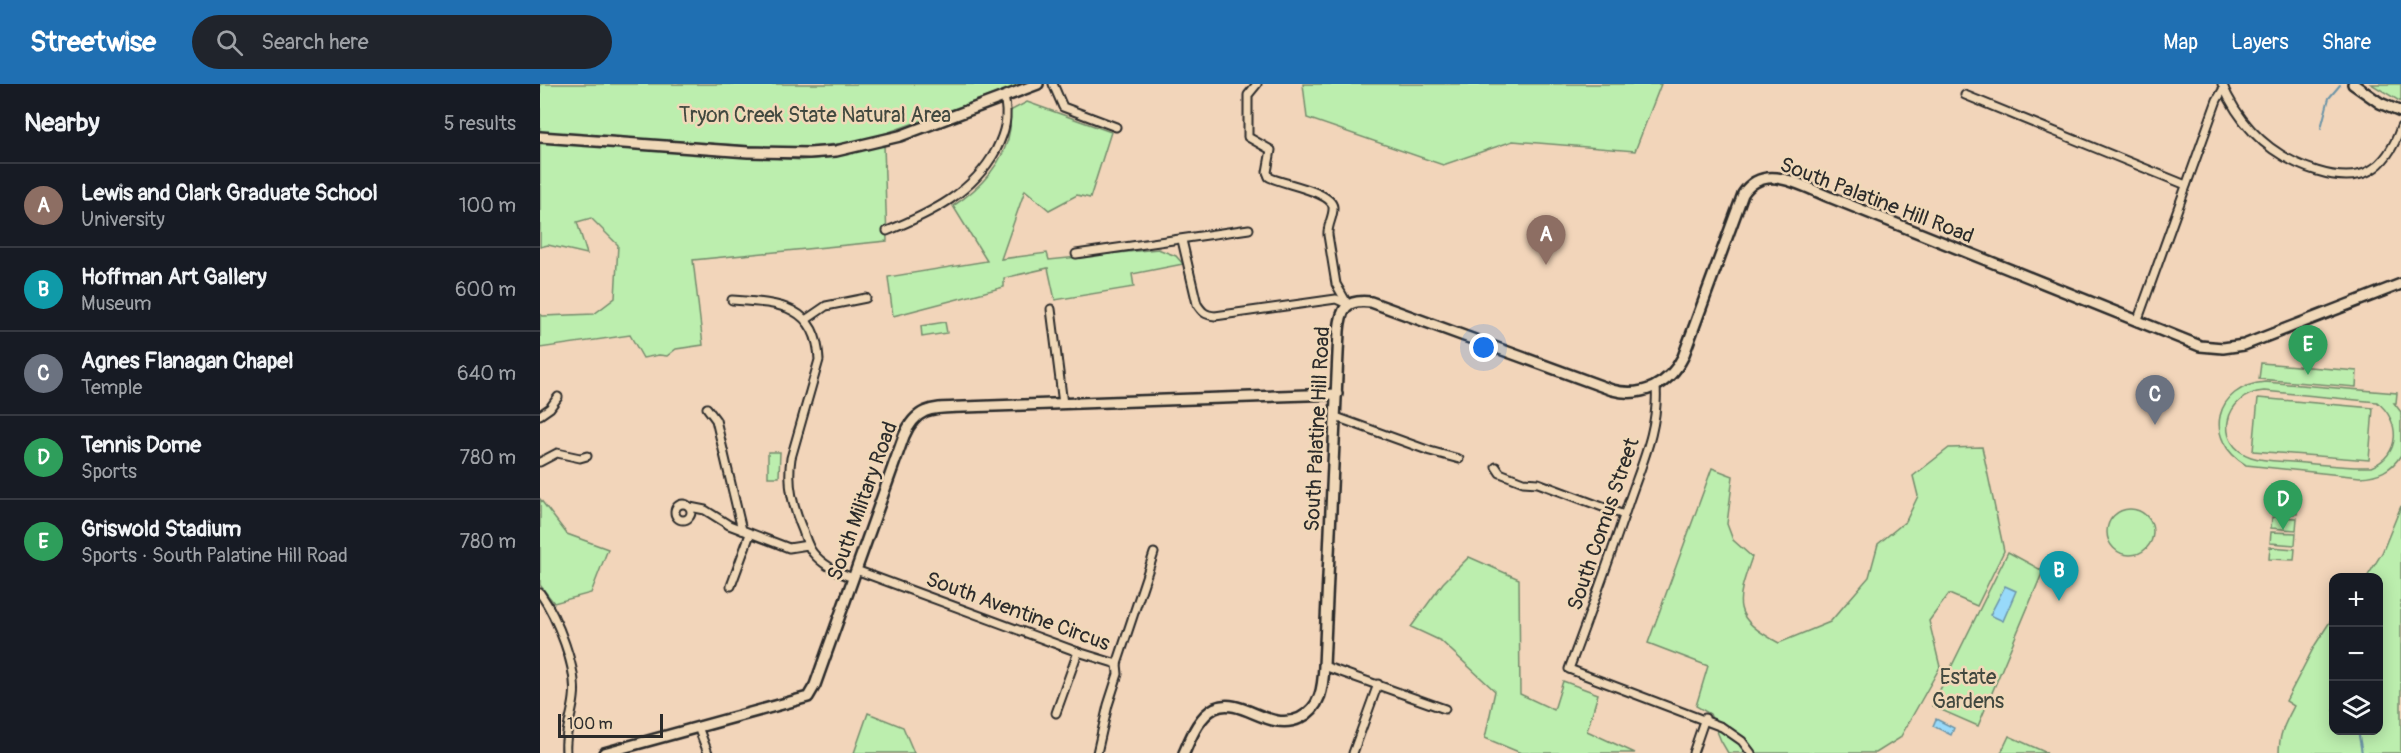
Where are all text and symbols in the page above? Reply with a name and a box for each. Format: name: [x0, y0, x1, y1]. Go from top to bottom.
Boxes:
search box: [192, 15, 612, 69]
text: Streetwise: [30, 25, 156, 60]
icon: search: [213, 26, 246, 59]
text: Search here: [261, 28, 369, 56]
text: Map: [2163, 29, 2198, 56]
text: Layers: [2231, 29, 2289, 56]
text: Share: [2322, 29, 2371, 56]
park label: Tryon Creek State Natural Area: [679, 102, 951, 129]
text: Nearby: [24, 107, 100, 139]
text: 5 results: [444, 111, 516, 136]
street label: South Palatine Hill Road: [1776, 151, 1978, 250]
text: Lewis and Clark Graduate School: [81, 179, 378, 207]
text: A: [37, 193, 50, 218]
text: 100 m: [459, 193, 516, 218]
text: University: [81, 207, 165, 232]
pin: A: [1526, 216, 1566, 265]
text: Hoffman Art Gallery: [81, 263, 267, 291]
text: B: [38, 277, 49, 302]
text: 600 m: [455, 277, 516, 302]
text: Museum: [81, 291, 151, 316]
street label: South Palatine Hill Road: [1299, 326, 1336, 532]
pin: E: [2288, 326, 2328, 375]
your location: [1469, 333, 1498, 362]
text: Agnes Flanagan Chapel: [81, 347, 293, 375]
text: C: [37, 361, 50, 386]
text: 640 m: [457, 361, 516, 386]
text: Temple: [81, 375, 142, 400]
pin: C: [2136, 376, 2174, 425]
street label: South Military Road: [821, 418, 904, 584]
text: Tennis Dome: [81, 431, 201, 459]
street label: South Comus Street: [1561, 434, 1646, 614]
text: D: [37, 445, 50, 470]
text: 780 m: [460, 445, 516, 470]
text: Sports: [81, 459, 137, 484]
pin: D: [2264, 480, 2302, 530]
text: Griswold Stadium: [81, 515, 241, 543]
text: E: [38, 529, 49, 554]
text: 780 m: [460, 529, 516, 554]
text: Sports · South Palatine Hill Road: [81, 543, 348, 568]
pin: B: [2040, 552, 2078, 601]
street label: South Aventine Circus: [922, 566, 1114, 658]
map controls: [2329, 573, 2383, 735]
button: +: [2329, 573, 2383, 627]
button: −: [2329, 627, 2383, 681]
park label: Estate Gardens: [1932, 664, 2005, 715]
button: layers: [2329, 681, 2383, 735]
scale bar: [558, 711, 663, 738]
text: 100 m: [567, 714, 613, 734]

